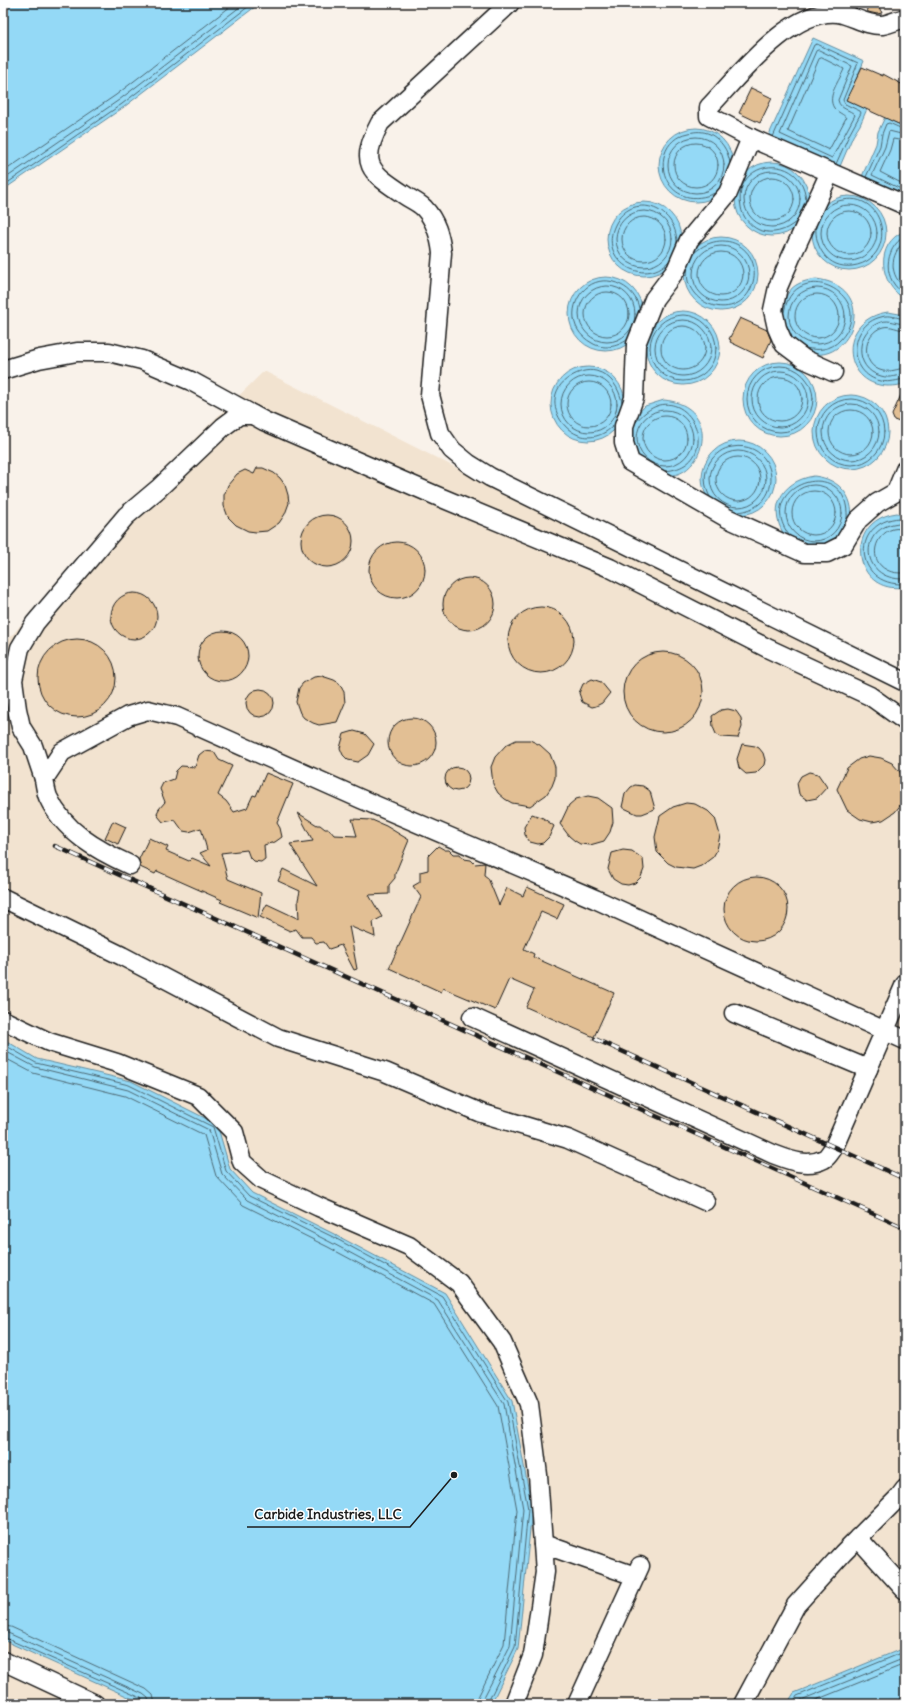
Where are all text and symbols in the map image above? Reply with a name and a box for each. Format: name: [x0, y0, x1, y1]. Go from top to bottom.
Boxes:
callout: Carbide Industries, LLC: [247, 1501, 410, 1527]
text: Carbide Industries, LLC: [254, 1505, 402, 1523]

